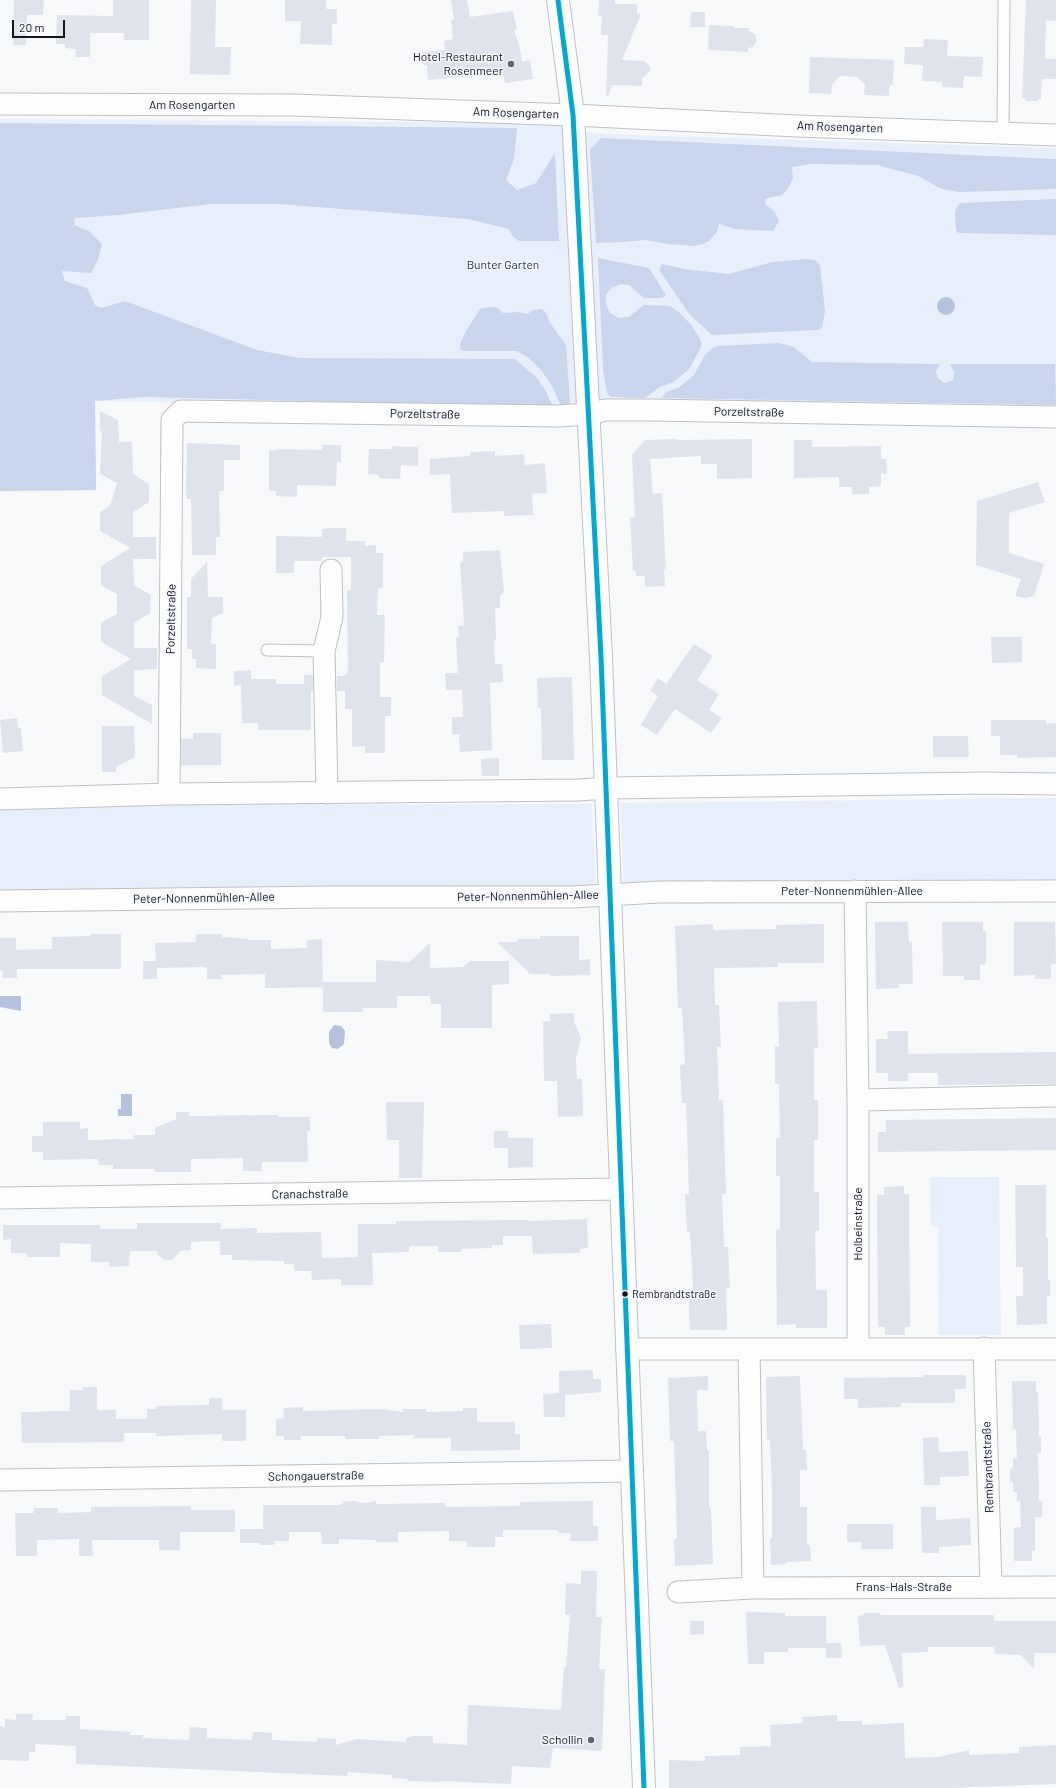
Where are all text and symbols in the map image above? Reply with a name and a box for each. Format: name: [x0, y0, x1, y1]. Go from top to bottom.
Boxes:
scale bar: [14, 12, 67, 38]
text: 20 m: [19, 20, 45, 34]
place label: Hotel-Restaurant Rosenmeer: [413, 50, 503, 78]
marker: Hotel-Restaurant Rosenmeer: [506, 59, 516, 69]
street label: Am Rosengarten: [149, 98, 235, 112]
street label: Am Rosengarten: [473, 104, 559, 122]
street label: Am Rosengarten: [797, 118, 883, 136]
park label: Bunter Garten: [467, 258, 539, 272]
street label: Porzeltstraße: [714, 404, 784, 420]
street label: Porzeltstraße: [390, 406, 460, 422]
street label: Porzeltstraße: [163, 584, 179, 654]
street label: Peter-Nonnenmühlen-Allee: [781, 884, 923, 898]
street label: Peter-Nonnenmühlen-Allee: [457, 888, 599, 904]
street label: Peter-Nonnenmühlen-Allee: [133, 890, 275, 906]
street label: Cranachstraße: [272, 1186, 348, 1202]
street label: Holbeinstraße: [851, 1187, 865, 1261]
place label: Rembrandtstraße: [632, 1287, 716, 1301]
marker: Rembrandtstraße: [620, 1289, 630, 1299]
street label: Rembrandtstraße: [979, 1421, 997, 1513]
street label: Schongauerstraße: [268, 1468, 364, 1484]
street label: Frans-Hals-Straße: [856, 1580, 952, 1594]
place label: Schollin: [542, 1733, 583, 1747]
marker: Schollin: [586, 1735, 596, 1745]

